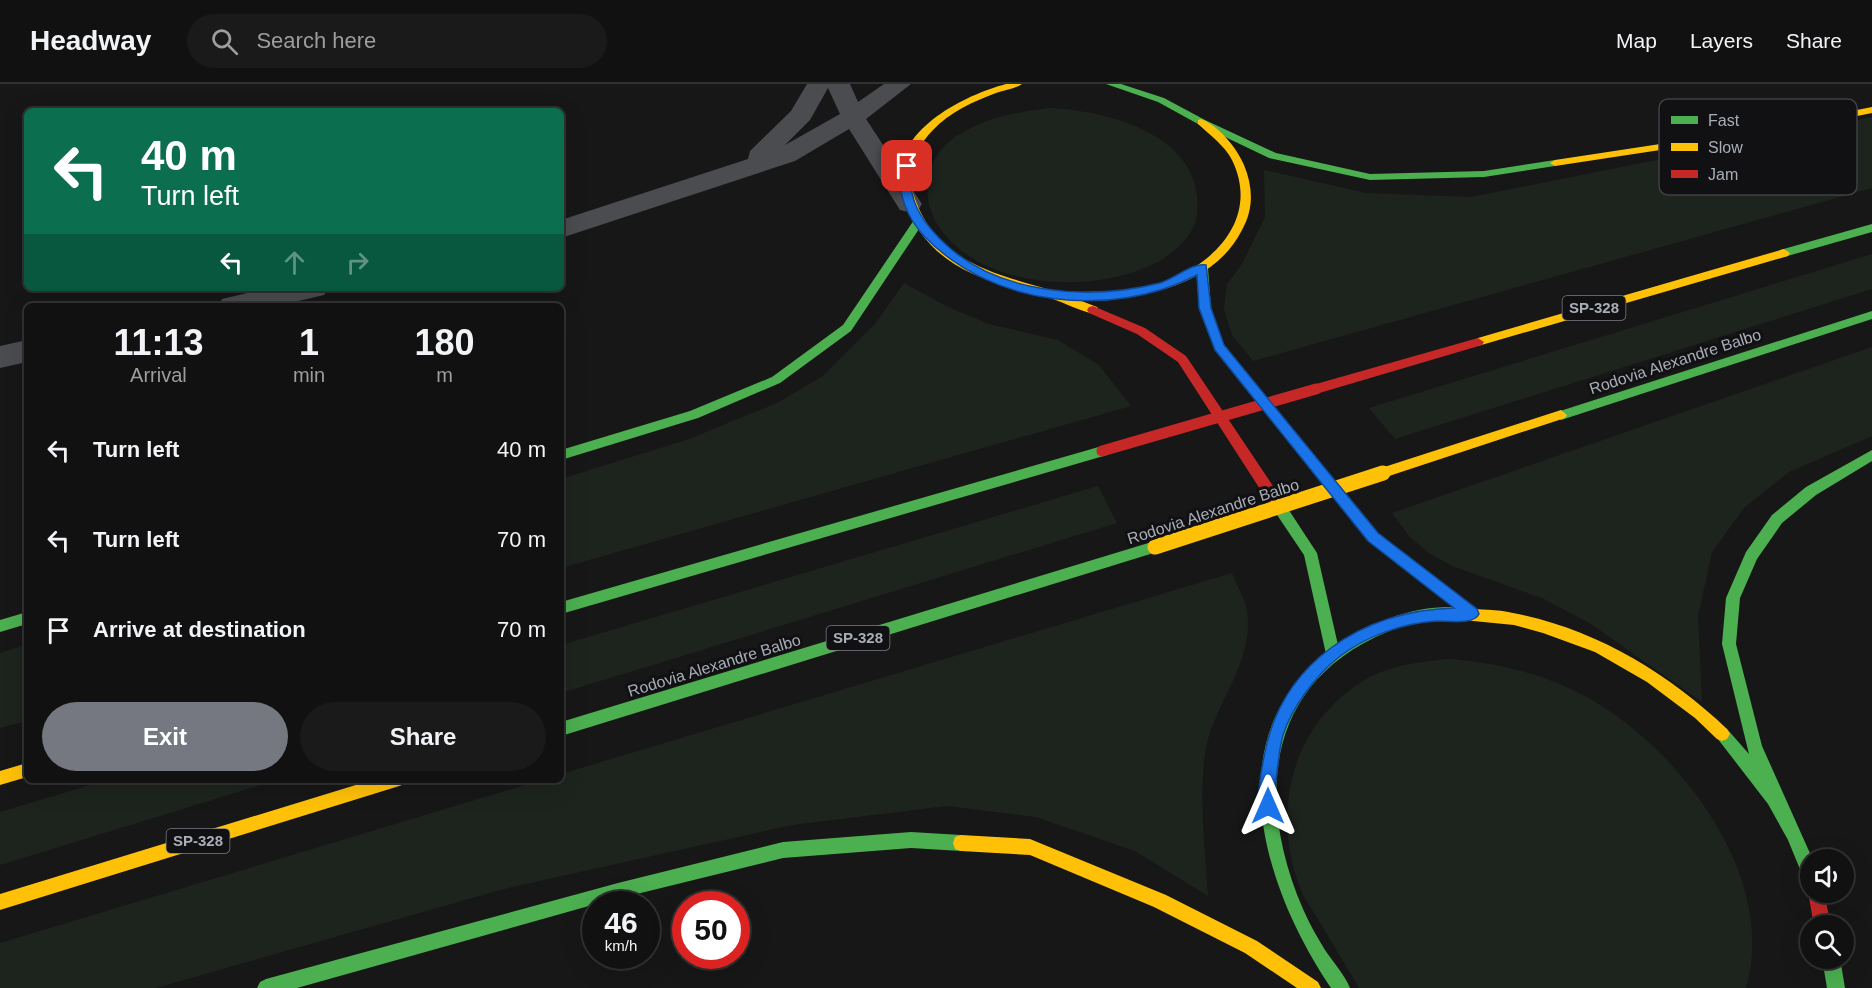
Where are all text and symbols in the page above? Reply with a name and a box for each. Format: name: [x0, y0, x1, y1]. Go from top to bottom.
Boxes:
search box: [187, 14, 607, 68]
text: Headway: [30, 25, 151, 56]
icon: search: [208, 25, 241, 58]
text: Search here: [256, 28, 376, 53]
text: Map: [1616, 29, 1657, 52]
text: Layers: [1690, 29, 1753, 52]
text: Share: [1786, 29, 1842, 52]
legend: [1659, 99, 1857, 195]
text: Fast: [1708, 112, 1740, 129]
icon: left: [42, 132, 120, 210]
text: 40 m: [141, 132, 237, 179]
text: Slow: [1708, 139, 1743, 156]
pin: [881, 140, 932, 191]
icon: arrive: [890, 149, 923, 182]
text: Jam: [1708, 166, 1738, 183]
text: Turn left: [141, 181, 239, 211]
icon: left: [215, 246, 248, 279]
icon: ahead: [278, 246, 311, 279]
icon: right: [341, 246, 374, 279]
road number: SP-328: [1562, 296, 1626, 320]
text: 11:13: [113, 322, 203, 363]
text: 1: [299, 322, 319, 363]
text: 180: [415, 322, 475, 363]
street label: Rodovia Alexandre Balbo: [1587, 326, 1763, 397]
text: Arrival: [130, 364, 187, 386]
text: min: [293, 364, 325, 386]
text: m: [436, 364, 453, 386]
icon: left: [42, 434, 75, 467]
text: Turn left: [93, 437, 179, 462]
text: 40 m: [497, 437, 546, 462]
street label: Rodovia Alexandre Balbo: [1125, 476, 1301, 547]
icon: left: [42, 524, 75, 557]
text: Turn left: [93, 527, 179, 552]
text: 70 m: [497, 527, 546, 552]
icon: arrive: [42, 614, 75, 647]
text: Arrive at destination: [93, 617, 306, 642]
text: 70 m: [497, 617, 546, 642]
road number: SP-328: [826, 626, 890, 650]
street label: Rodovia Alexandre Balbo: [626, 631, 803, 700]
button: Exit: [42, 702, 288, 771]
button: Share: [300, 702, 546, 771]
position arrow: [1236, 774, 1300, 838]
road number: SP-328: [166, 829, 230, 853]
map controls: [1800, 849, 1854, 969]
button: sound: [1800, 849, 1854, 903]
speed limit sign: 50: [672, 891, 750, 969]
text: 46: [604, 906, 638, 939]
button: search: [1800, 915, 1854, 969]
text: km/h: [605, 937, 637, 954]

